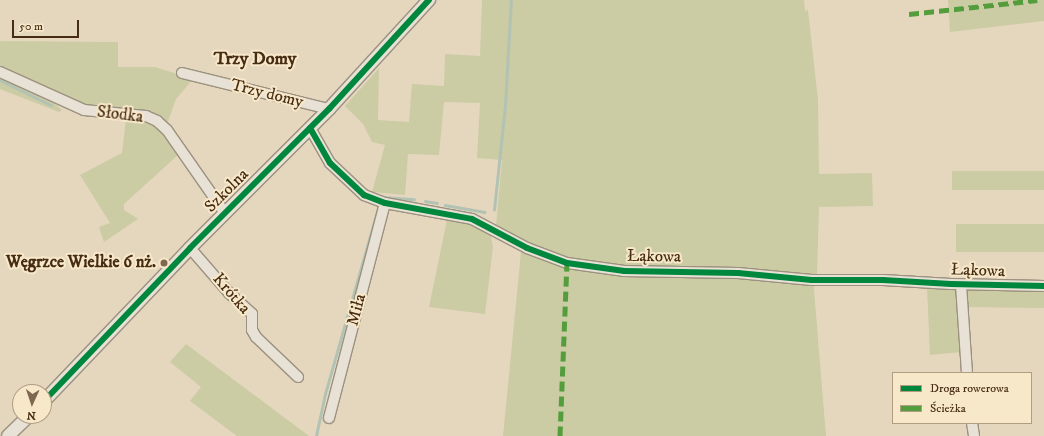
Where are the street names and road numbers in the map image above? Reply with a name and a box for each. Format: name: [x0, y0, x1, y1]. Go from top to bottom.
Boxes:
street label: Trzy domy: [229, 75, 305, 113]
street label: Słodka: [96, 102, 144, 128]
street label: Szkolna: [201, 165, 253, 217]
street label: Łąkowa: [627, 246, 681, 268]
street label: Łąkowa: [951, 260, 1005, 282]
street label: Krótka: [208, 269, 254, 319]
street label: Miła: [343, 292, 371, 328]

